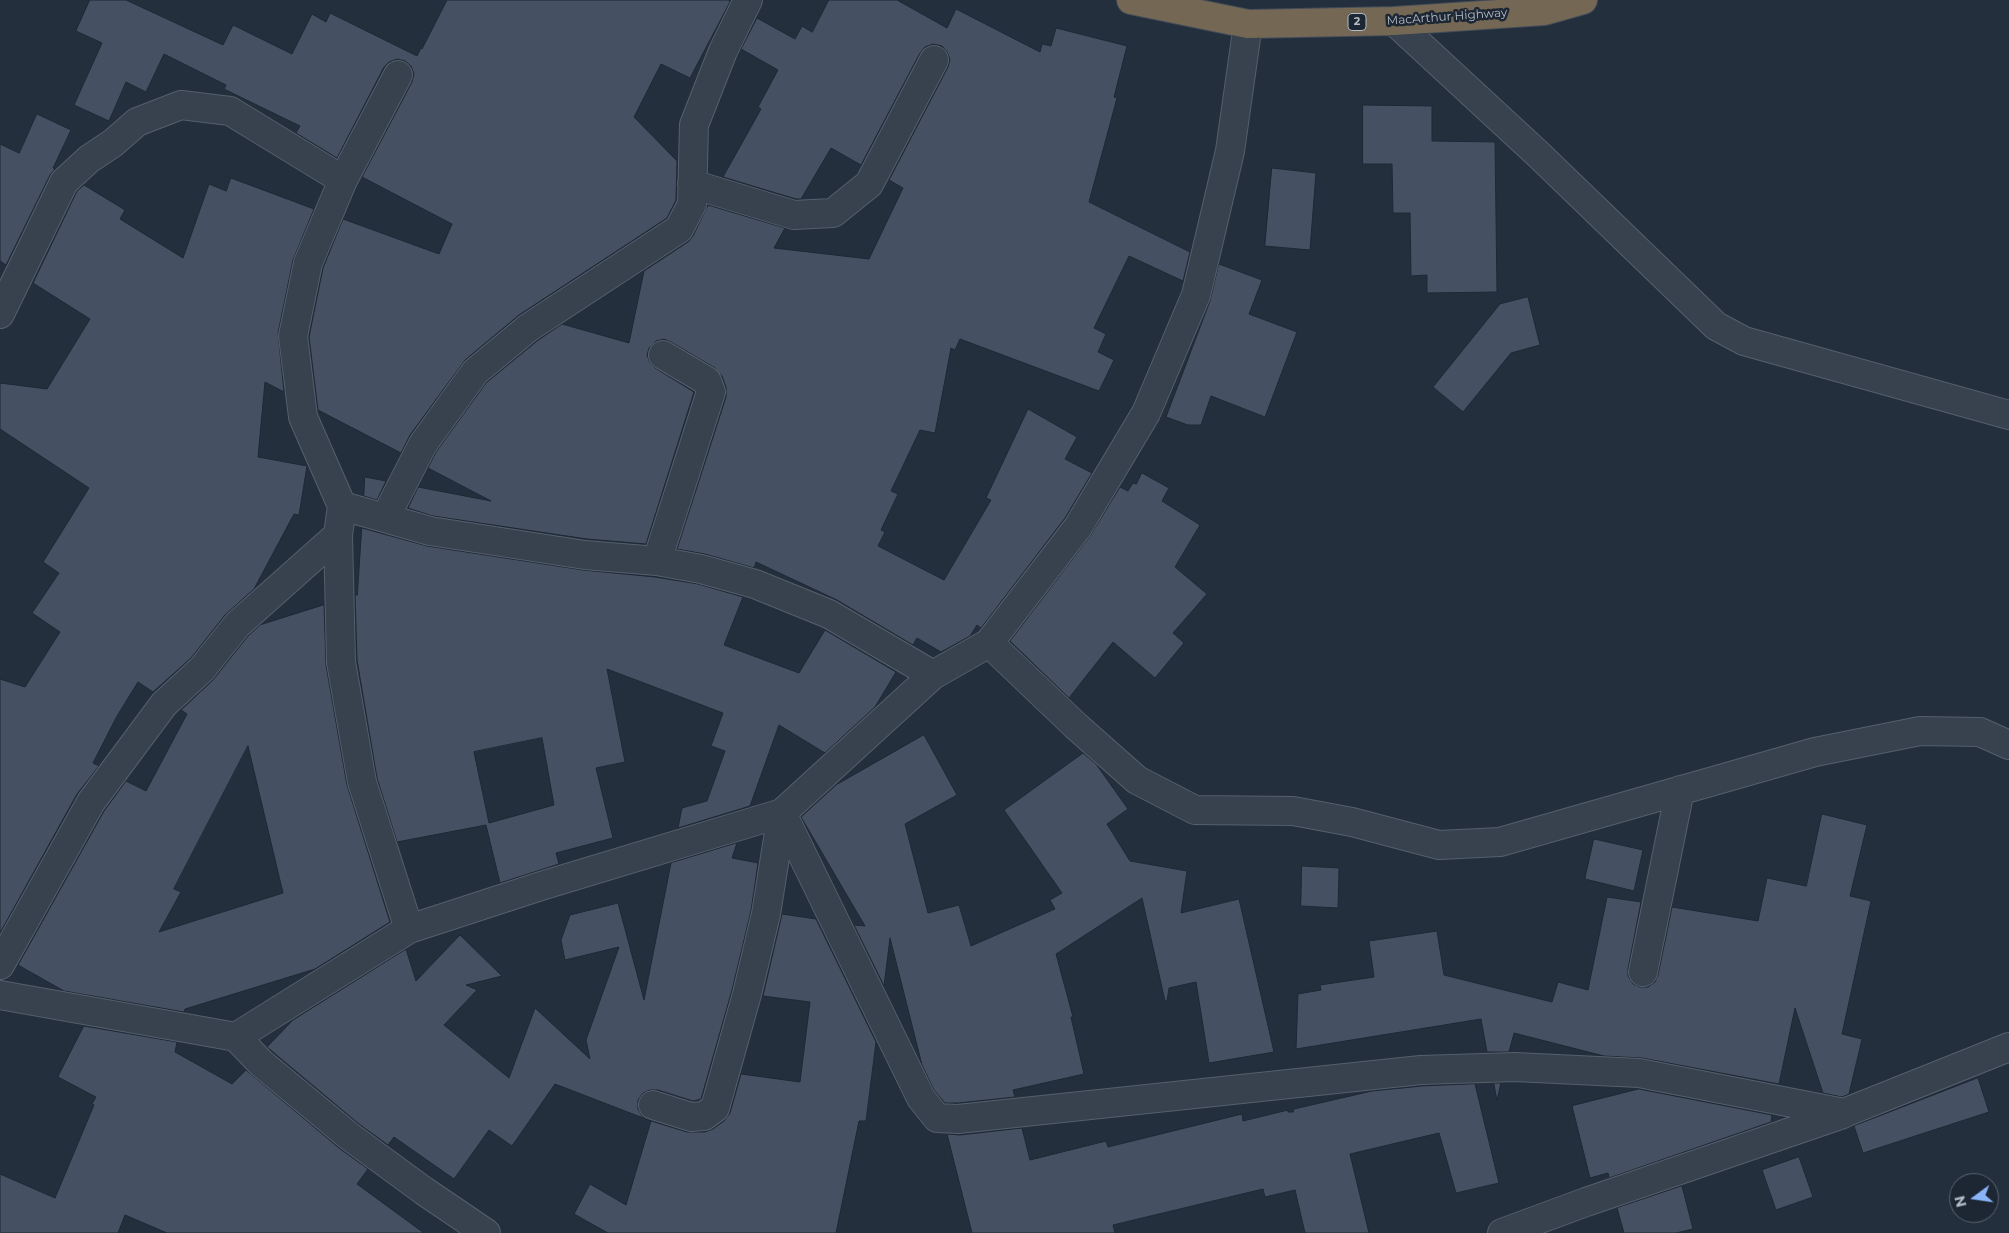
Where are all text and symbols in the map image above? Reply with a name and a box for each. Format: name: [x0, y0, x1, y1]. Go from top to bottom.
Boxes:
street label: MacArthur Highway: [1386, 6, 1508, 28]
road number: 2: [1348, 14, 1366, 31]
north arrow: [1949, 1173, 1999, 1223]
text: N: [1950, 1194, 1971, 1209]

